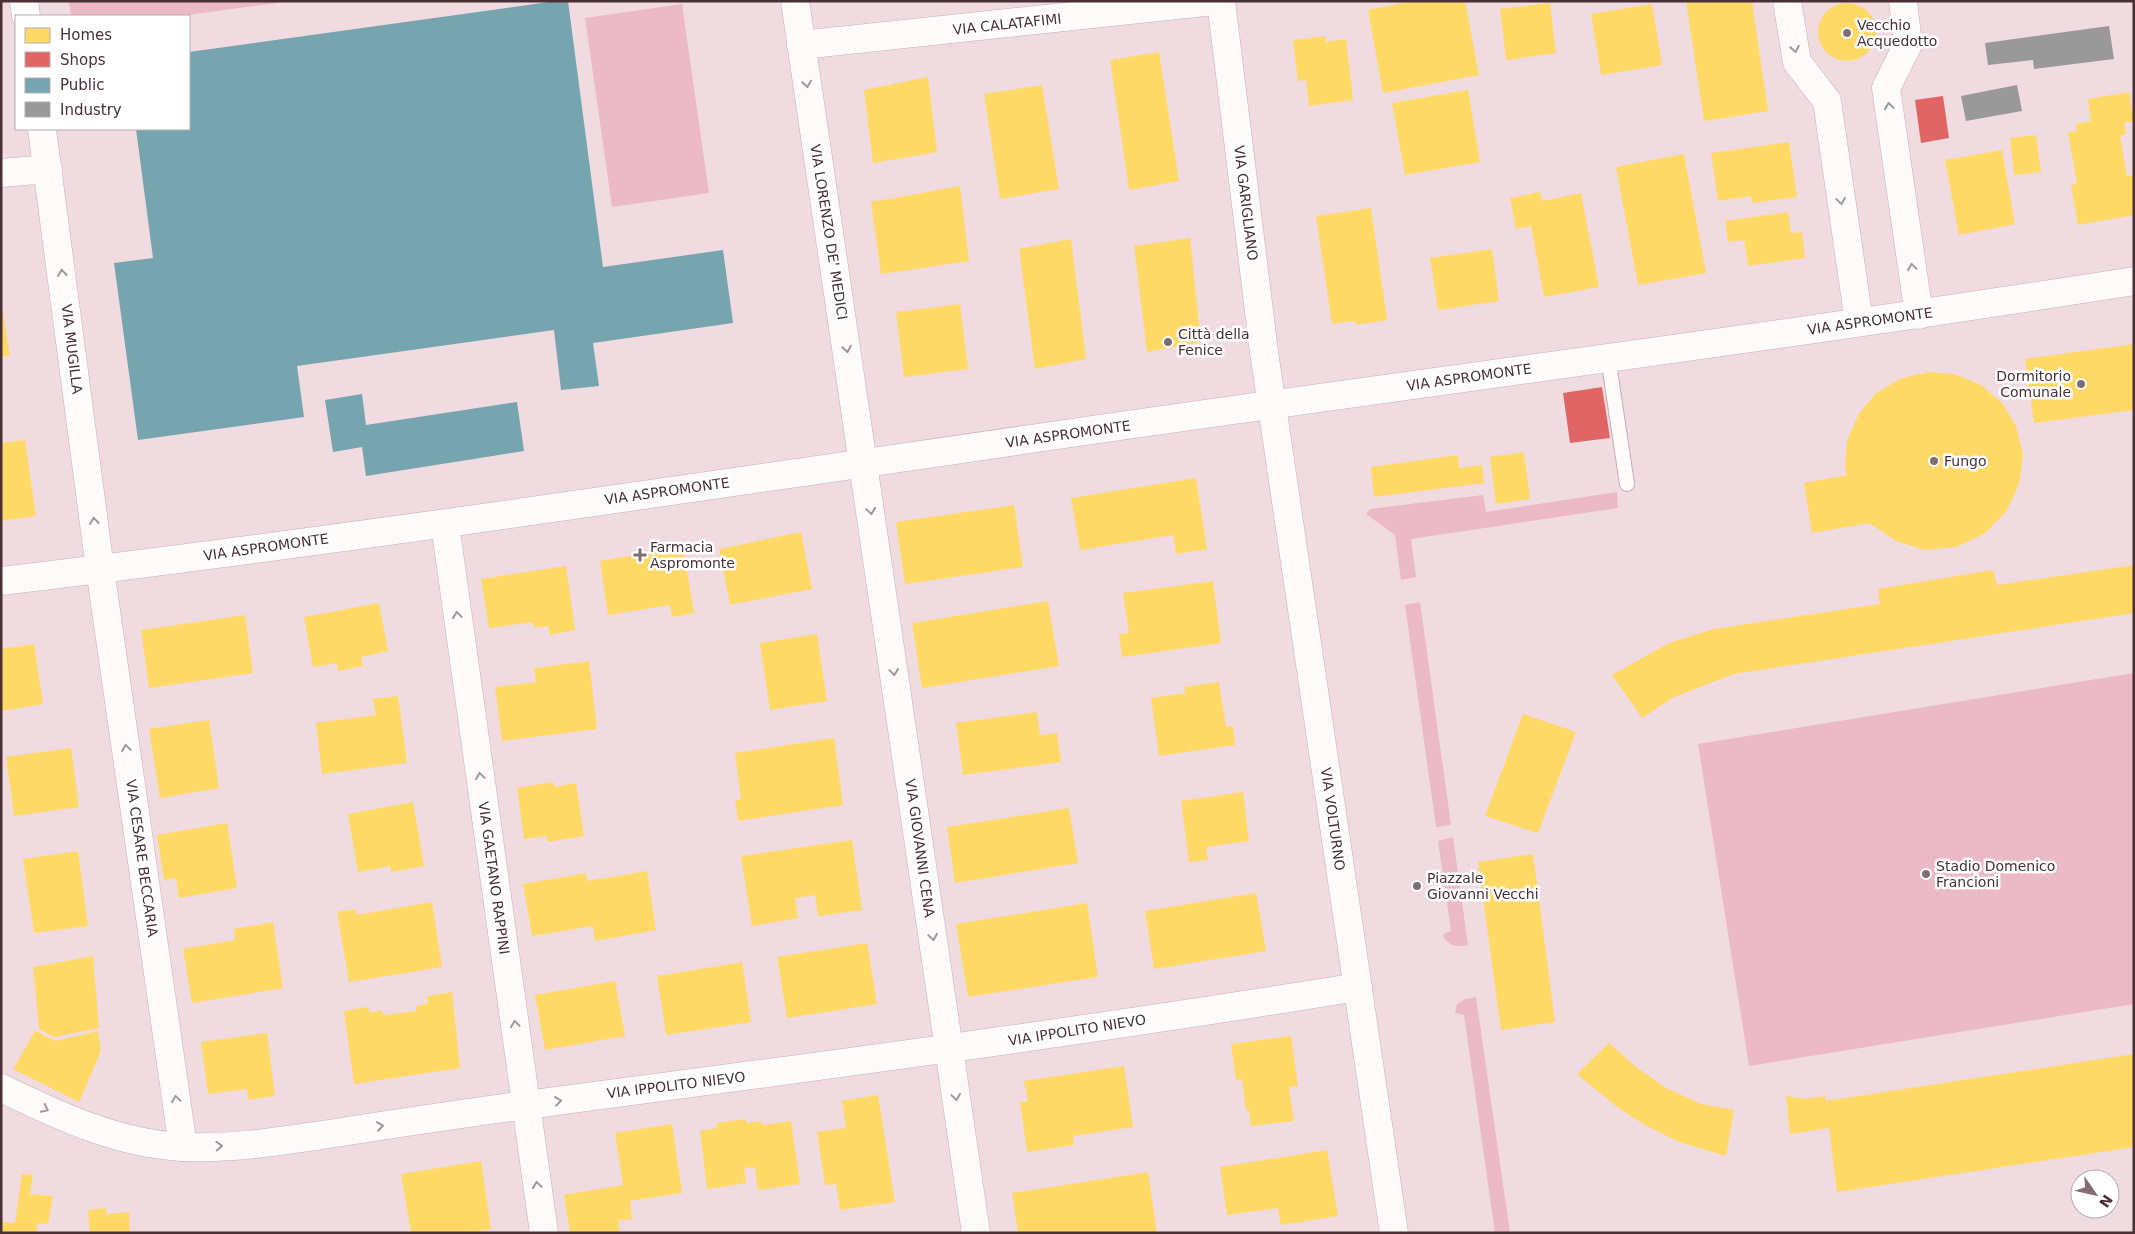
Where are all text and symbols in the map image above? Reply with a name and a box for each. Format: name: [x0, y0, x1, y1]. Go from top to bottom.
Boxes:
street label: VIA CALATAFIMI: [952, 10, 1062, 38]
legend: [15, 15, 190, 130]
place label: Vecchio Acquedotto: [1857, 17, 1937, 49]
text: Homes: [60, 26, 112, 44]
marker: Vecchio Acquedotto: [1841, 27, 1853, 39]
one-way arrow: [1789, 45, 1799, 54]
text: Shops: [60, 51, 106, 69]
text: Public: [60, 76, 104, 94]
one-way arrow: [801, 80, 811, 89]
text: Industry: [60, 101, 122, 119]
one-way arrow: [1884, 101, 1895, 109]
street label: VIA LORENZO DE' MEDICI: [807, 143, 851, 321]
street label: VIA GARIGLIANO: [1231, 145, 1261, 261]
one-way arrow: [1835, 197, 1846, 205]
one-way arrow: [1907, 262, 1918, 270]
one-way arrow: [57, 268, 67, 277]
street label: VIA MUGILLA: [59, 303, 86, 395]
street label: VIA ASPROMONTE: [1806, 304, 1934, 338]
place label: Città della Fenice: [1178, 326, 1250, 358]
marker: Città della Fenice: [1162, 336, 1174, 348]
one-way arrow: [841, 344, 851, 353]
street label: VIA ASPROMONTE: [1405, 360, 1533, 394]
place label: Dormitorio Comunale: [1996, 368, 2071, 400]
marker: Dormitorio Comunale: [2075, 378, 2087, 390]
street label: VIA ASPROMONTE: [1004, 417, 1132, 451]
place label: Fungo: [1944, 453, 1987, 469]
marker: Fungo: [1928, 455, 1940, 467]
street label: VIA ASPROMONTE: [603, 474, 731, 508]
one-way arrow: [865, 507, 876, 515]
one-way arrow: [89, 516, 100, 524]
street label: VIA ASPROMONTE: [202, 530, 330, 564]
place label: Farmacia Aspromonte: [650, 539, 735, 571]
marker: Farmacia Aspromonte: [634, 549, 646, 561]
one-way arrow: [453, 611, 463, 619]
one-way arrow: [888, 668, 899, 676]
one-way arrow: [121, 743, 132, 751]
street label: VIA VOLTURNO: [1318, 766, 1348, 872]
one-way arrow: [475, 772, 486, 780]
street label: VIA CESARE BECCARIA: [123, 778, 161, 938]
street label: VIA GIOVANNI CENA: [902, 778, 938, 919]
street label: VIA GAETANO RAPPINI: [475, 800, 513, 956]
place label: Stadio Domenico Francioni: [1936, 858, 2055, 890]
marker: Stadio Domenico Francioni: [1920, 868, 1932, 880]
place label: Piazzale Giovanni Vecchi: [1427, 870, 1539, 902]
marker: Piazzale Giovanni Vecchi: [1411, 880, 1423, 892]
one-way arrow: [927, 932, 937, 941]
street label: VIA IPPOLITO NIEVO: [1007, 1011, 1147, 1049]
one-way arrow: [510, 1019, 520, 1028]
street label: VIA IPPOLITO NIEVO: [606, 1069, 746, 1101]
one-way arrow: [950, 1094, 961, 1102]
one-way arrow: [172, 1095, 182, 1103]
one-way arrow: [555, 1096, 563, 1107]
one-way arrow: [40, 1103, 49, 1113]
one-way arrow: [376, 1121, 384, 1132]
one-way arrow: [215, 1141, 223, 1152]
north arrow: [2070, 1169, 2120, 1219]
one-way arrow: [533, 1180, 543, 1189]
text: N: [2096, 1192, 2116, 1211]

